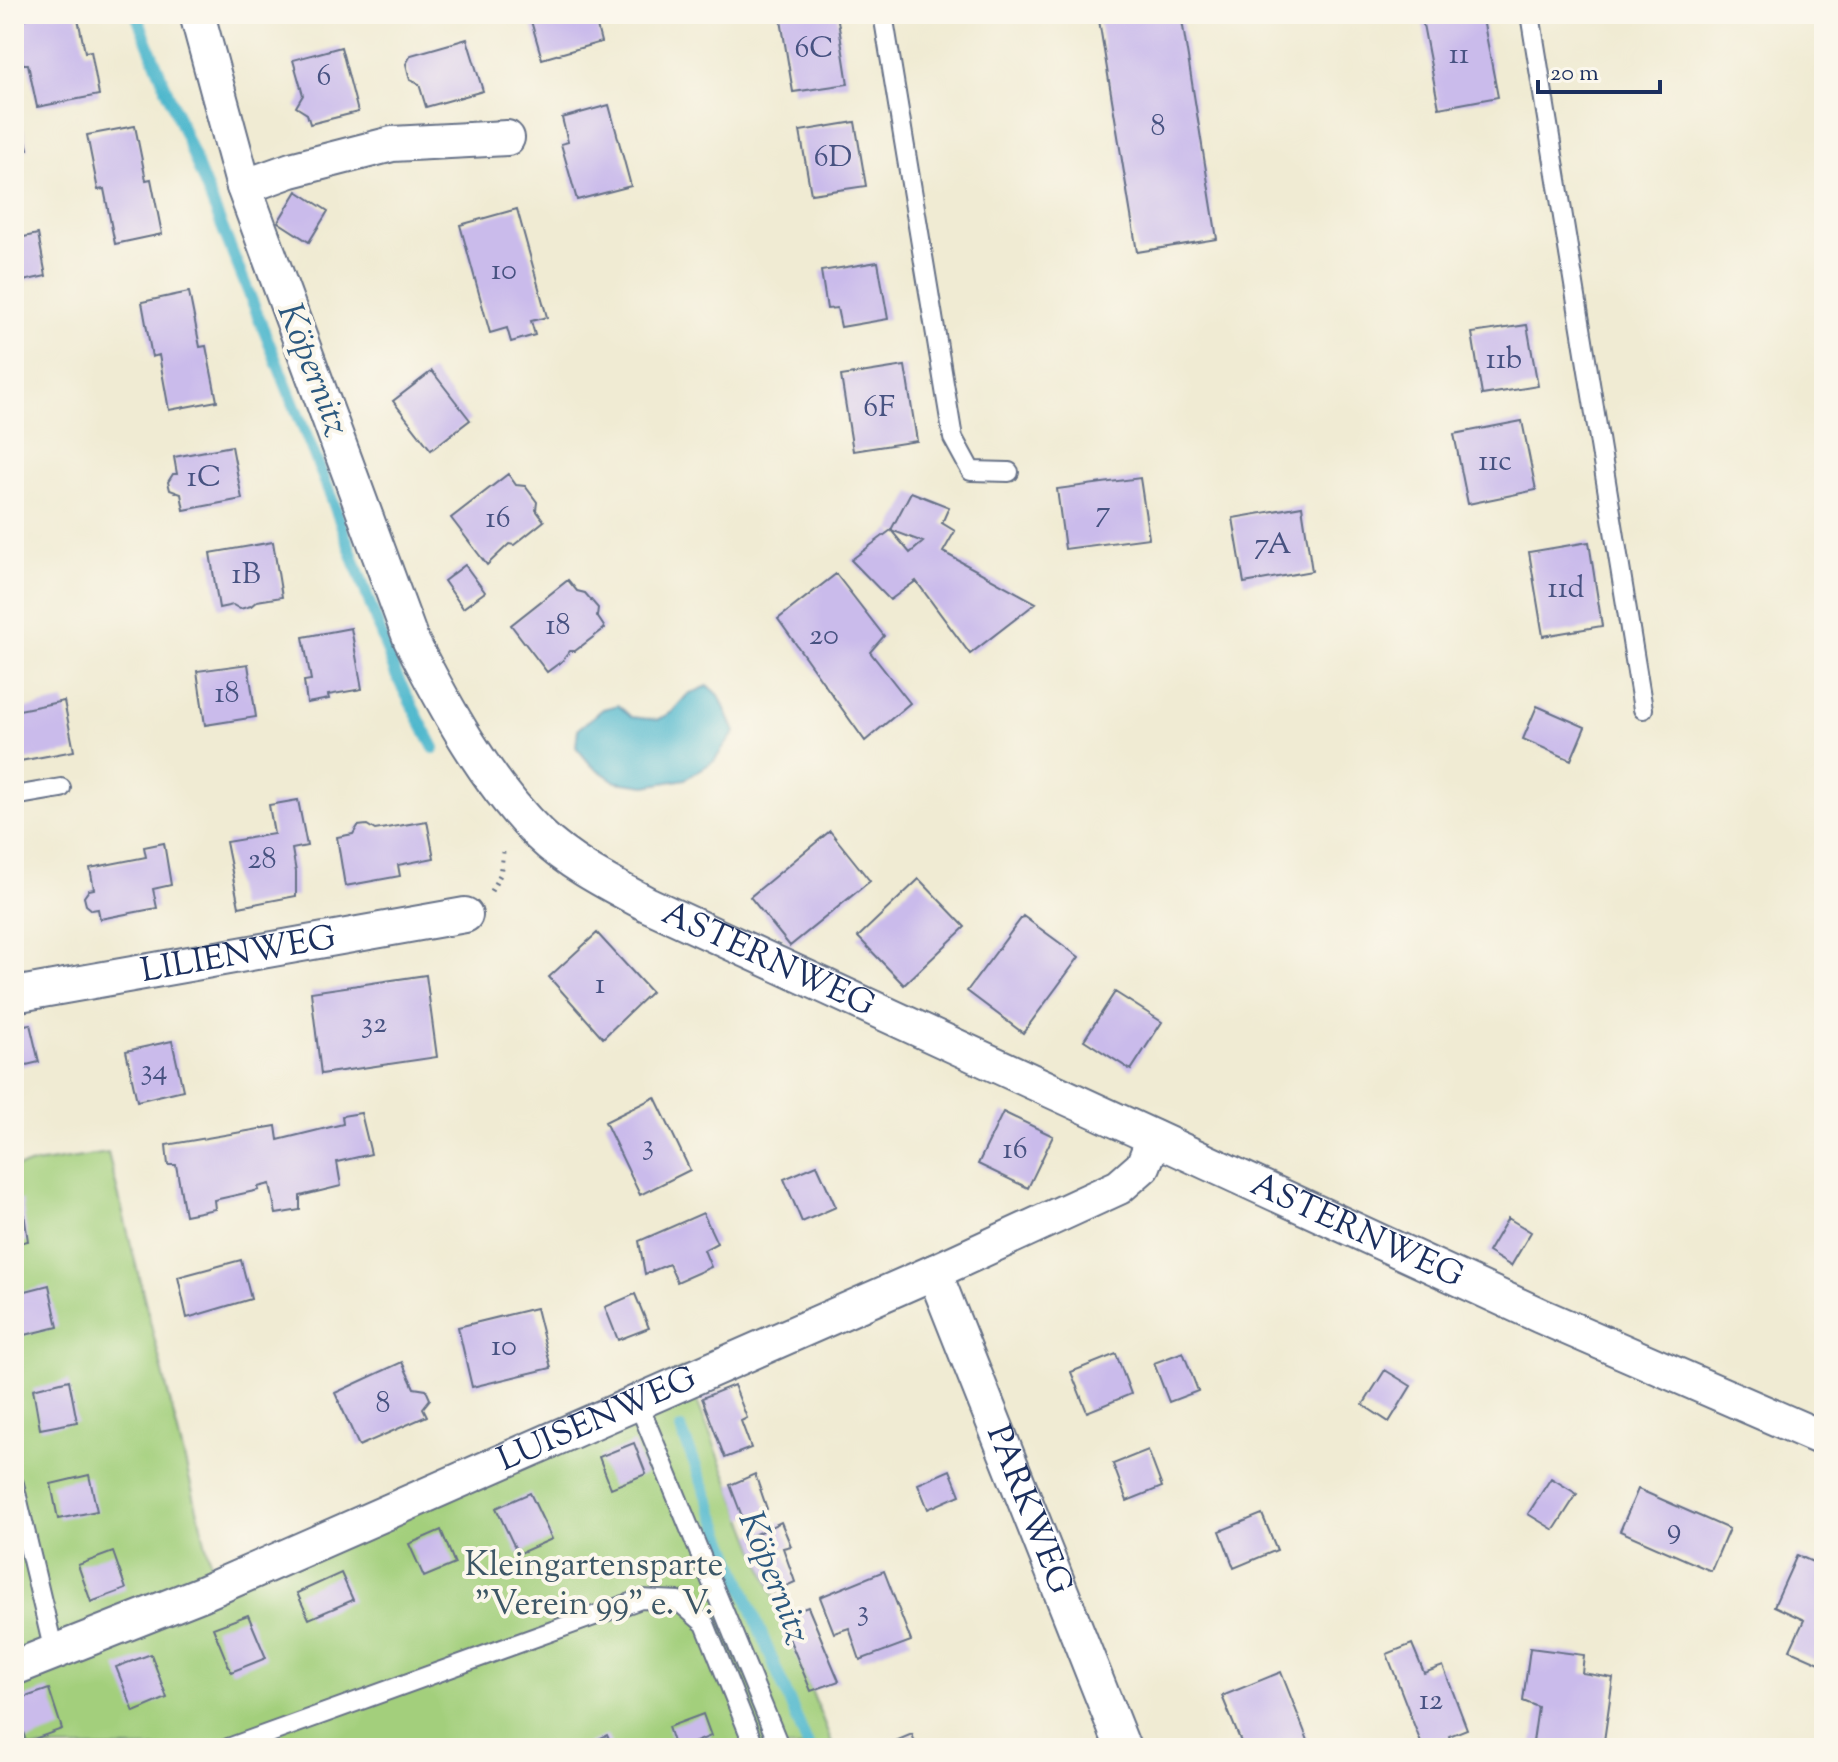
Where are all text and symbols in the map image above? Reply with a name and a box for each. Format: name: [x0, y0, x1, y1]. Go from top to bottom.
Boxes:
house number: 6C: [794, 28, 834, 71]
house number: 11: [1449, 34, 1469, 77]
scale bar: [1538, 44, 1660, 94]
house number: 6: [317, 56, 331, 99]
text: 20 m: [1550, 57, 1599, 91]
house number: 8: [1151, 106, 1166, 149]
house number: 6D: [814, 137, 852, 180]
house number: 10: [491, 250, 517, 293]
water label: Köpernitz: [262, 296, 362, 444]
house number: 11b: [1486, 339, 1522, 382]
house number: 6F: [863, 387, 895, 430]
house number: 11c: [1478, 441, 1512, 484]
house number: 1C: [187, 457, 221, 500]
house number: 7: [1095, 492, 1111, 535]
house number: 16: [485, 498, 511, 541]
house number: 7A: [1254, 524, 1292, 567]
house number: 1B: [231, 554, 261, 597]
house number: 11d: [1547, 568, 1585, 611]
house number: 18: [545, 605, 571, 648]
house number: 20: [809, 615, 839, 658]
house number: 18: [214, 673, 240, 716]
house number: 28: [247, 839, 277, 882]
street label: ASTERNWEG: [654, 890, 883, 1030]
street label: LILIENWEG: [137, 914, 340, 997]
house number: 1: [595, 964, 605, 1007]
house number: 32: [361, 1003, 387, 1046]
house number: 34: [140, 1050, 168, 1093]
house number: 3: [642, 1125, 654, 1168]
house number: 16: [1002, 1129, 1028, 1172]
street label: ASTERNWEG: [1242, 1161, 1471, 1301]
house number: 10: [491, 1326, 517, 1369]
street label: LUISENWEG: [490, 1355, 704, 1485]
house number: 8: [376, 1383, 391, 1426]
street label: PARKWEG: [973, 1418, 1084, 1602]
water label: Köpernitz: [723, 1504, 823, 1652]
house number: 9: [1667, 1509, 1681, 1552]
park label: Kleingartensparte "Verein 99" e. V.: [465, 1542, 723, 1630]
house number: 3: [857, 1591, 869, 1634]
house number: 12: [1419, 1680, 1443, 1723]

